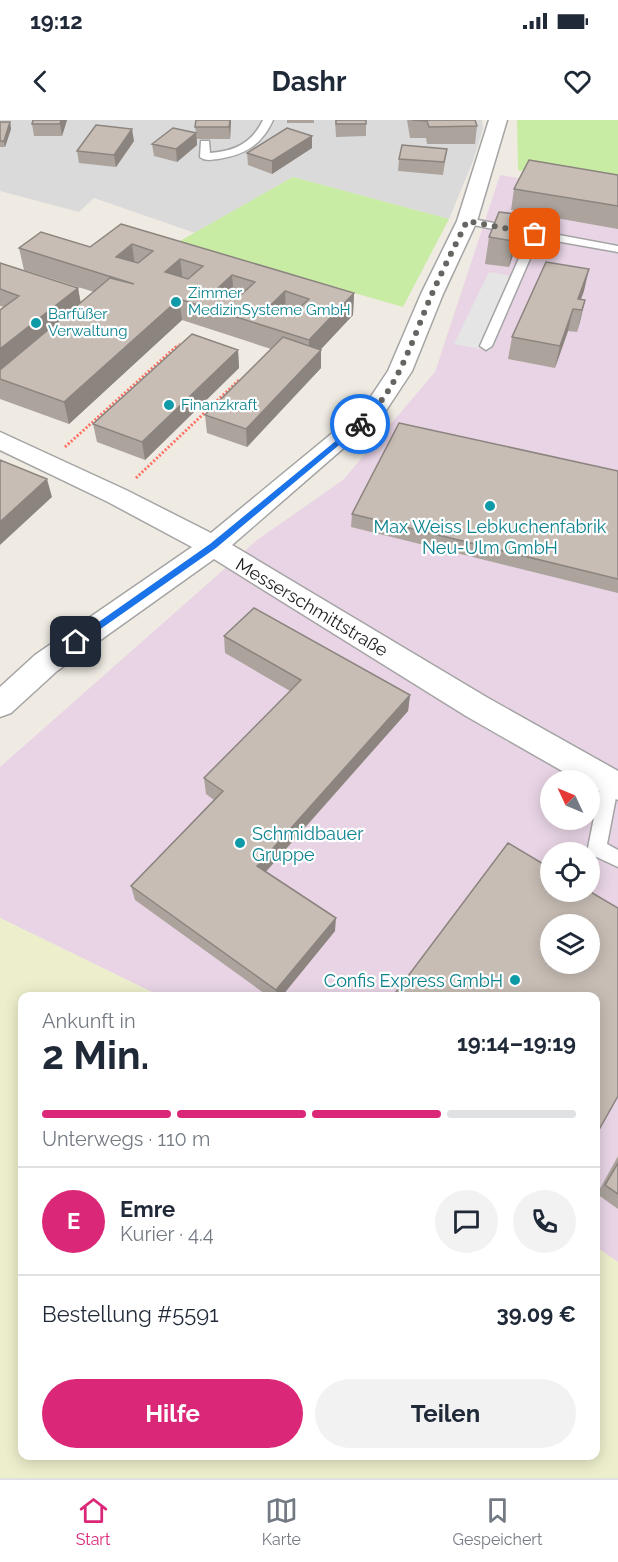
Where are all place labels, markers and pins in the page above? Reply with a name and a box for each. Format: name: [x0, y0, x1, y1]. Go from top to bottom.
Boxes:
pin: [509, 208, 560, 259]
place label: Zimmer MedizinSysteme GmbH: [188, 284, 351, 319]
marker: Zimmer MedizinSysteme GmbH: [169, 295, 183, 309]
place label: Barfüßer Verwaltung: [48, 305, 127, 340]
marker: Barfüßer Verwaltung: [29, 316, 43, 330]
place label: Finanzkraft: [181, 396, 257, 414]
marker: Finanzkraft: [162, 398, 176, 412]
marker: Max Weiss Lebkuchenfabrik Neu-Ulm GmbH: [483, 499, 497, 513]
place label: Max Weiss Lebkuchenfabrik Neu-Ulm GmbH: [374, 516, 607, 558]
pin: [50, 616, 101, 667]
place label: Schmidbauer Gruppe: [252, 823, 364, 865]
marker: Schmidbauer Gruppe: [233, 836, 247, 850]
place label: Confis Express GmbH: [324, 970, 503, 991]
marker: Confis Express GmbH: [508, 973, 522, 987]

